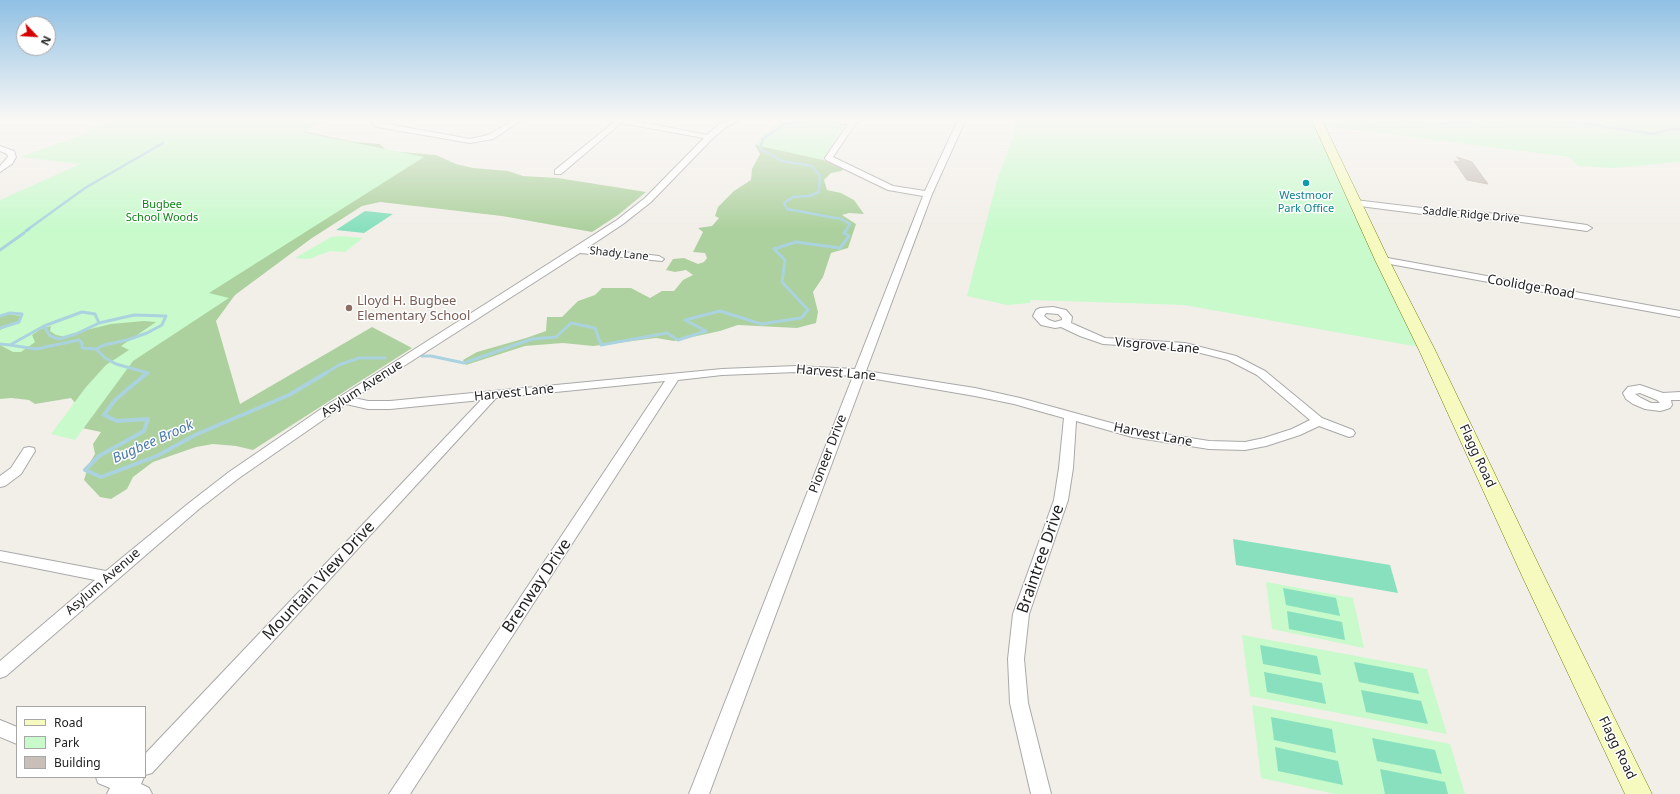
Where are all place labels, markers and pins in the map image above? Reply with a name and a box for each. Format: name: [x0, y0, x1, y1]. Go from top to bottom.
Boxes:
marker: Westmoor Park Office: [1301, 178, 1311, 188]
place label: Westmoor Park Office: [1278, 189, 1334, 215]
place label: Lloyd H. Bugbee Elementary School: [357, 293, 470, 324]
marker: Lloyd H. Bugbee Elementary School: [344, 303, 354, 313]

